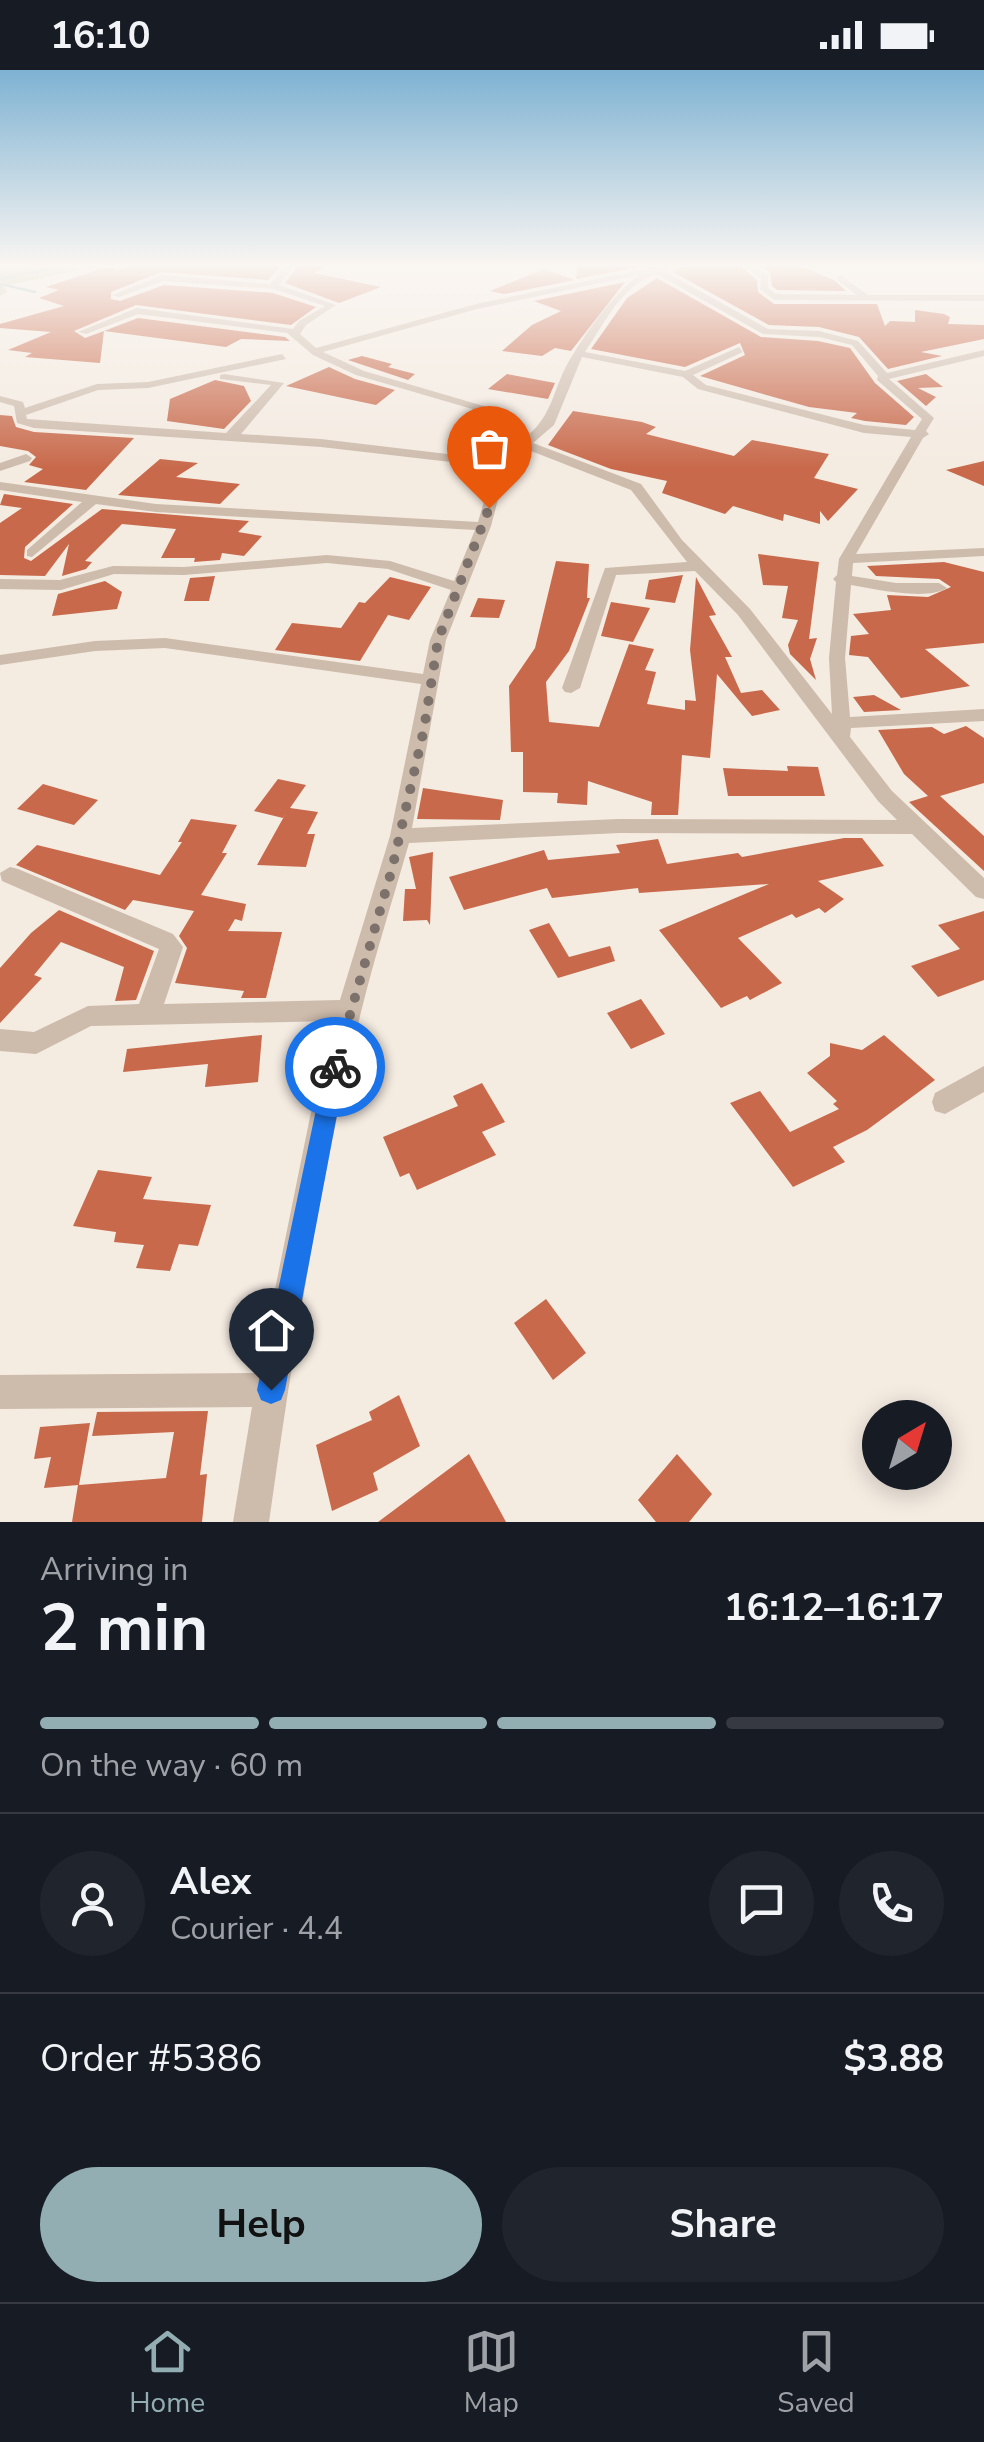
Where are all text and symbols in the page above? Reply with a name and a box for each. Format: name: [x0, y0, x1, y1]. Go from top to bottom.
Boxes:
text: 16:10: [50, 10, 151, 61]
pin: [447, 406, 532, 509]
icon: bag: [462, 421, 517, 476]
courier: [285, 1017, 385, 1117]
icon: bike: [308, 1040, 363, 1095]
pin: [229, 1288, 314, 1391]
icon: home: [244, 1303, 299, 1358]
north arrow: [862, 1400, 952, 1490]
map controls: [862, 1400, 952, 1490]
text: Arriving in: [40, 1548, 188, 1591]
text: 16:12–16:17: [724, 1582, 944, 1633]
text: 2 min: [40, 1584, 208, 1673]
text: On the way · 60 m: [40, 1744, 303, 1787]
button: person: [40, 1851, 145, 1956]
button: chat: [709, 1851, 814, 1956]
button: phone: [839, 1851, 944, 1956]
text: Alex: [170, 1856, 251, 1907]
text: Courier · 4.4: [170, 1907, 343, 1950]
text: Order #5386: [40, 2033, 262, 2084]
text: $3.88: [843, 2033, 944, 2084]
button: Help: [40, 2167, 482, 2282]
button: Share: [502, 2167, 944, 2282]
tab: Home: [129, 2324, 205, 2422]
tab: Map: [464, 2324, 519, 2422]
tab: Saved: [777, 2324, 855, 2422]

